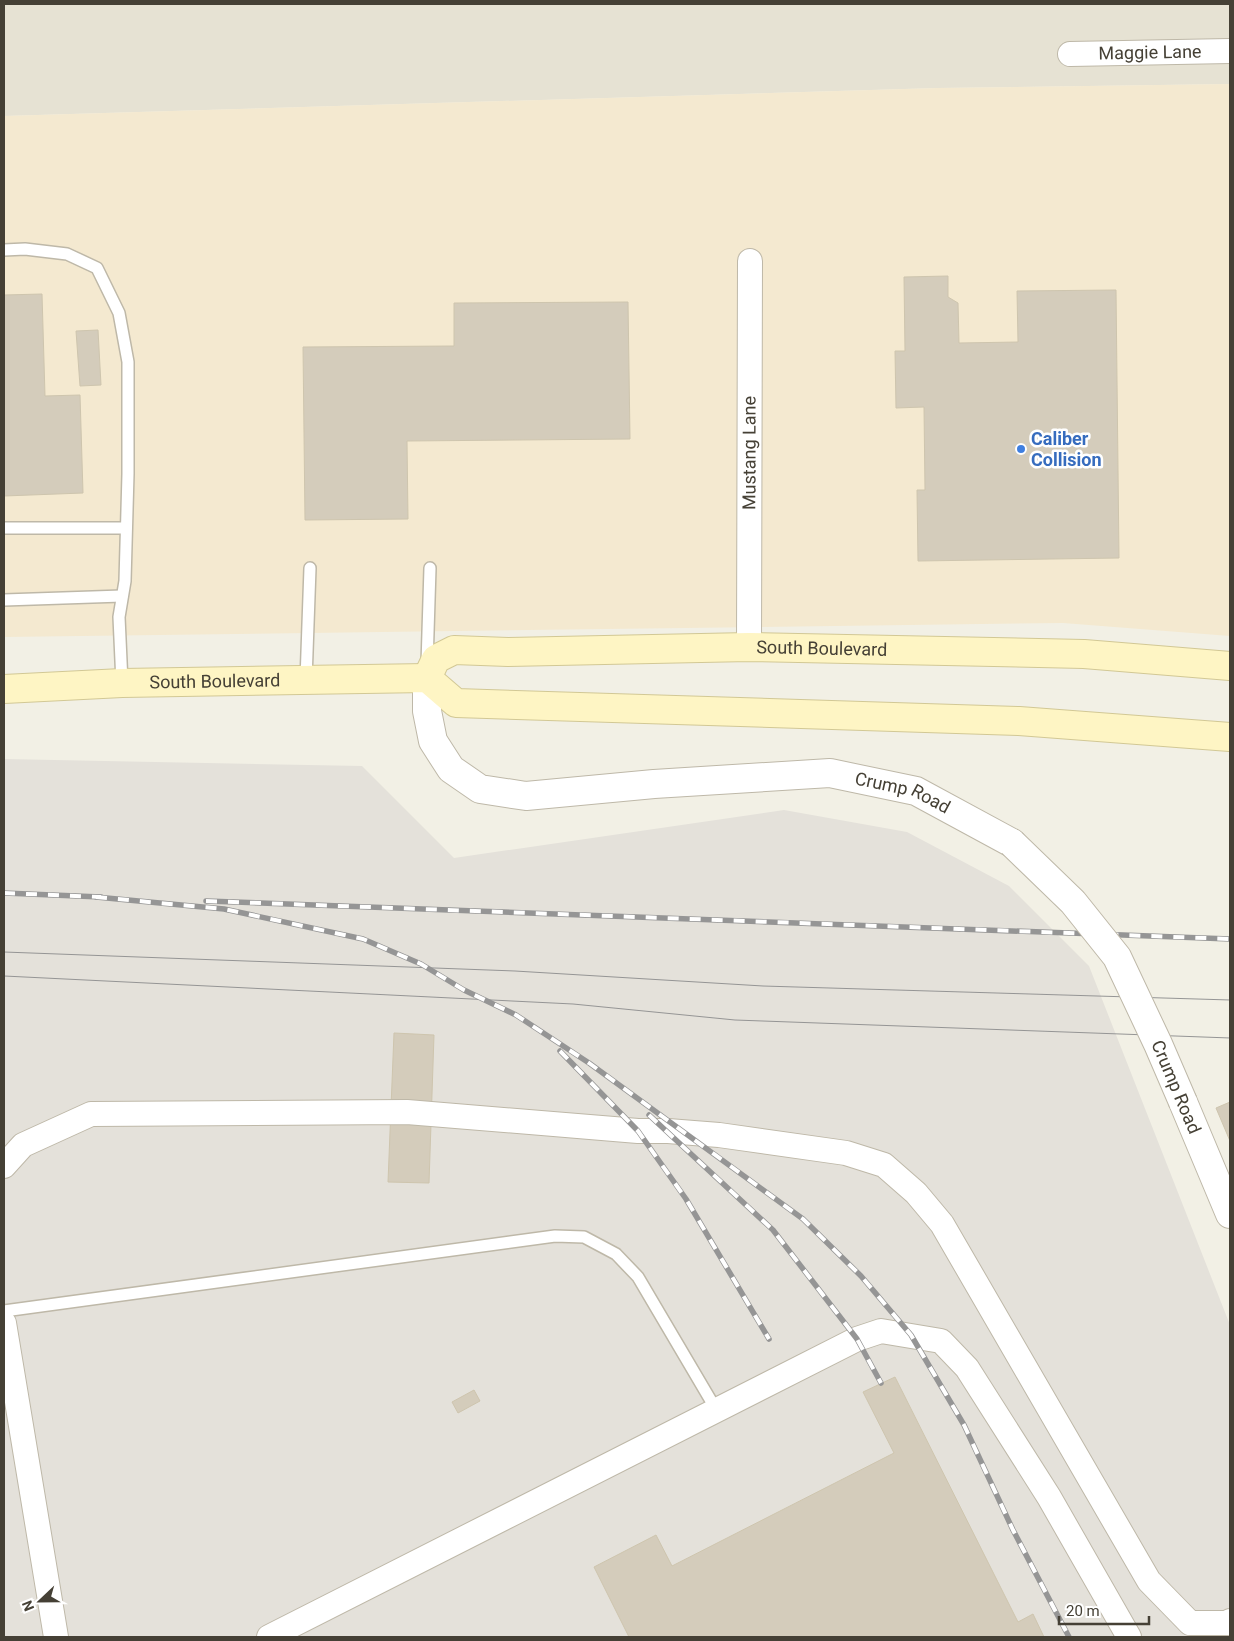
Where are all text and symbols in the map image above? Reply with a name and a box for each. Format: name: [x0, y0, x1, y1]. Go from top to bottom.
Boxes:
street label: Maggie Lane: [1098, 41, 1202, 63]
street label: Mustang Lane: [738, 396, 760, 510]
place label: Caliber Collision: [1031, 428, 1102, 470]
marker: Caliber Collision: [1015, 443, 1027, 455]
street label: South Boulevard: [756, 636, 887, 660]
street label: South Boulevard: [149, 669, 280, 693]
street label: Crump Road: [853, 768, 954, 818]
street label: Crump Road: [1147, 1037, 1206, 1137]
north arrow: [15, 1576, 65, 1626]
scale bar: [1059, 1594, 1149, 1626]
text: N: [19, 1598, 37, 1613]
text: 20 m: [1066, 1602, 1100, 1620]

